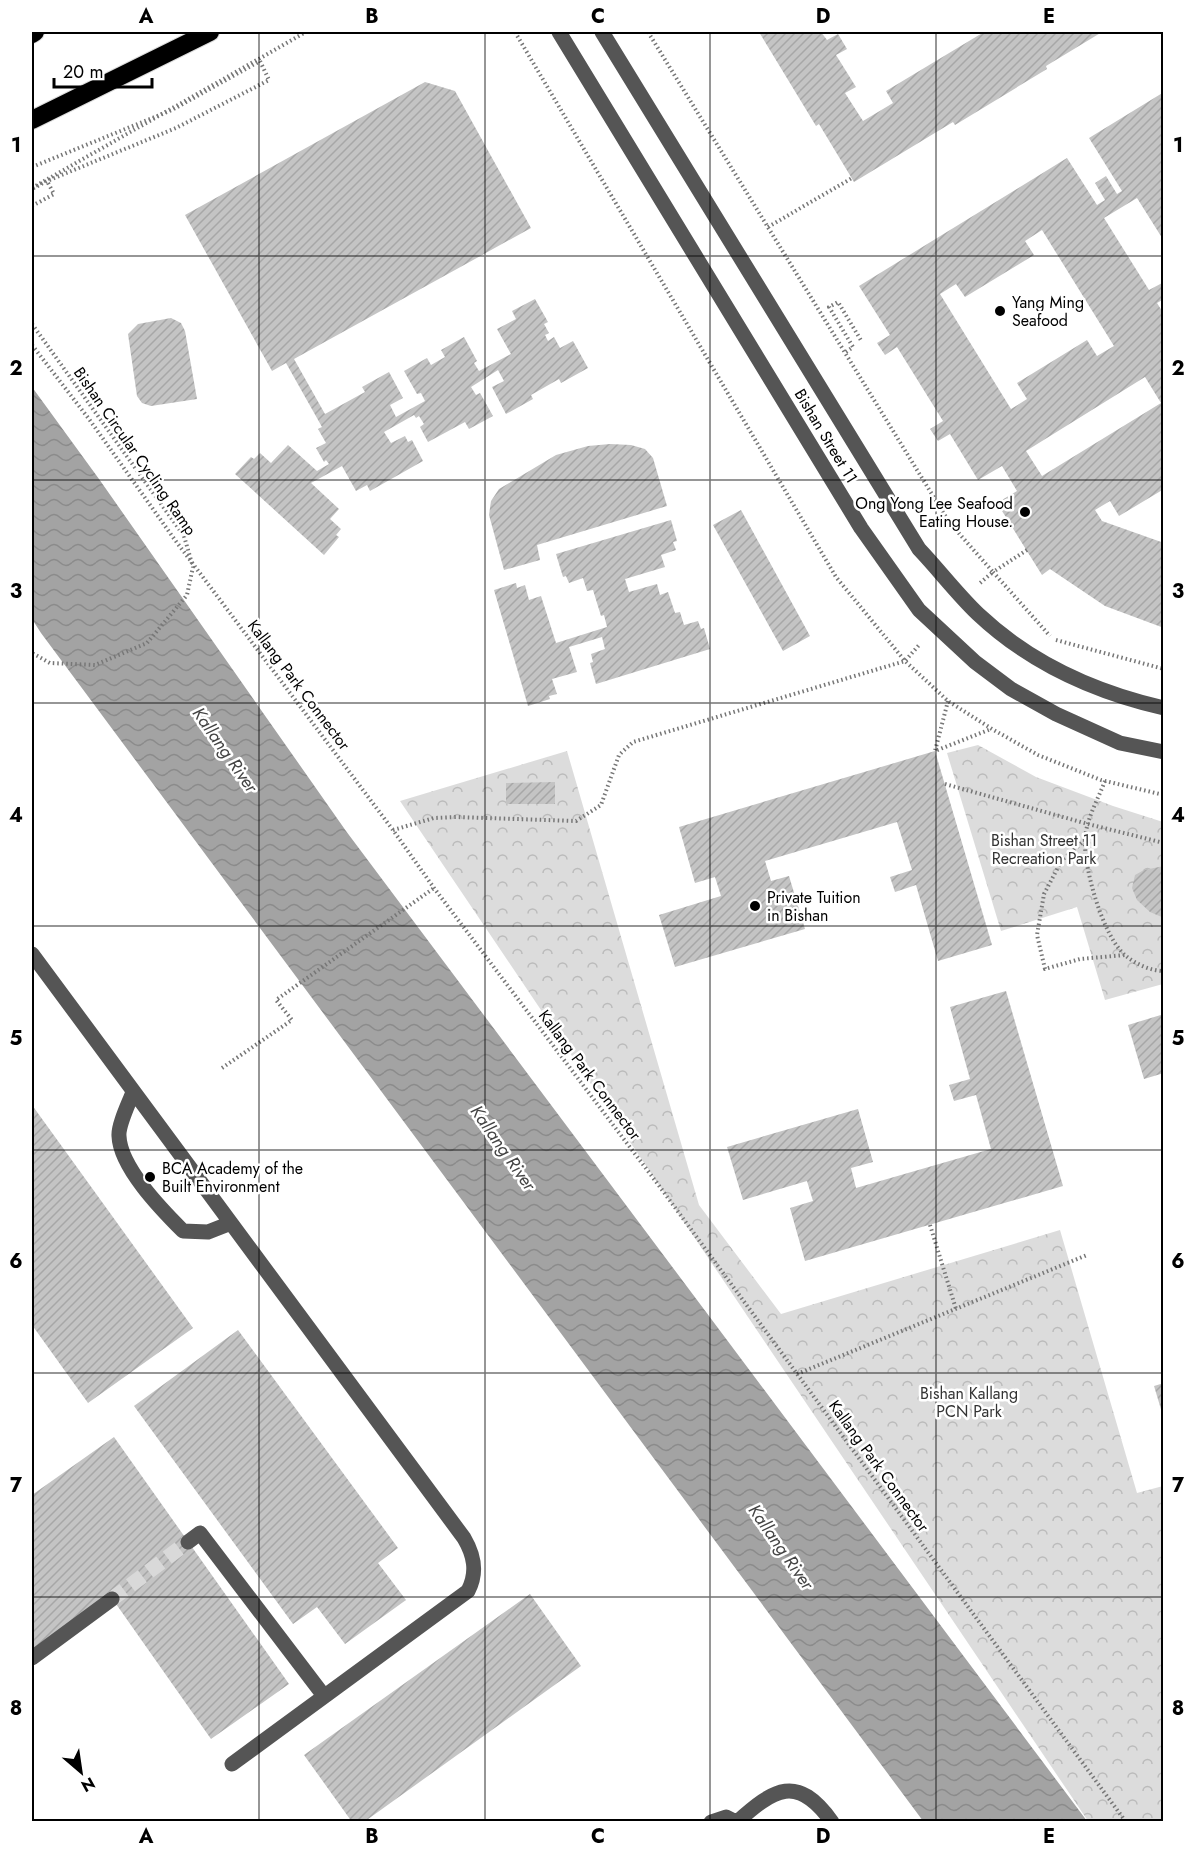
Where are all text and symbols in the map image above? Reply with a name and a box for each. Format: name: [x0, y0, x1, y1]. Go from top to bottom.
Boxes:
text: A: [138, 2, 154, 31]
text: B: [365, 2, 379, 31]
text: C: [591, 2, 605, 31]
text: D: [816, 2, 830, 31]
text: E: [1043, 2, 1055, 31]
scale bar: [54, 51, 152, 89]
text: 20 m: [63, 59, 103, 85]
text: 1: [11, 131, 21, 160]
text: 1: [1173, 131, 1183, 160]
place label: Yang Ming Seafood: [1012, 291, 1084, 332]
marker: Yang Ming Seafood: [993, 304, 1007, 318]
text: 2: [9, 354, 23, 383]
text: 2: [1171, 354, 1185, 383]
street label: Bishan Circular Cycling Ramp: [68, 362, 202, 540]
street label: Bishan Street 11: [789, 385, 863, 487]
place label: Ong Yong Lee Seafood Eating House.: [855, 492, 1013, 533]
marker: Ong Yong Lee Seafood Eating House.: [1018, 505, 1032, 519]
text: 3: [10, 577, 22, 606]
text: 3: [1172, 577, 1184, 606]
street label: Kallang Park Connector: [242, 615, 356, 755]
water label: Kallang River: [186, 702, 265, 799]
text: 4: [9, 801, 23, 830]
text: 4: [1171, 801, 1185, 830]
park label: Bishan Street 11 Recreation Park: [991, 829, 1097, 870]
place label: Private Tuition in Bishan: [767, 886, 861, 927]
marker: Private Tuition in Bishan: [748, 899, 762, 913]
street label: Kallang Park Connector: [533, 1005, 647, 1145]
text: 5: [10, 1024, 23, 1053]
text: 5: [1172, 1024, 1185, 1053]
water label: Kallang River: [464, 1100, 543, 1197]
place label: BCA Academy of the Built Environment: [162, 1157, 303, 1198]
marker: BCA Academy of the Built Environment: [143, 1170, 157, 1184]
text: 6: [9, 1247, 23, 1276]
text: 6: [1171, 1247, 1185, 1276]
park label: Bishan Kallang PCN Park: [920, 1382, 1018, 1423]
street label: Kallang Park Connector: [823, 1395, 935, 1537]
text: 7: [10, 1471, 23, 1500]
text: 7: [1172, 1471, 1185, 1500]
water label: Kallang River: [742, 1499, 821, 1596]
text: 8: [10, 1694, 22, 1723]
text: 8: [1172, 1694, 1184, 1723]
north arrow: [51, 1742, 111, 1802]
text: N: [77, 1772, 99, 1798]
text: A: [138, 1822, 154, 1851]
text: B: [365, 1822, 379, 1851]
text: C: [591, 1822, 605, 1851]
text: D: [816, 1822, 830, 1851]
text: E: [1043, 1822, 1055, 1851]

